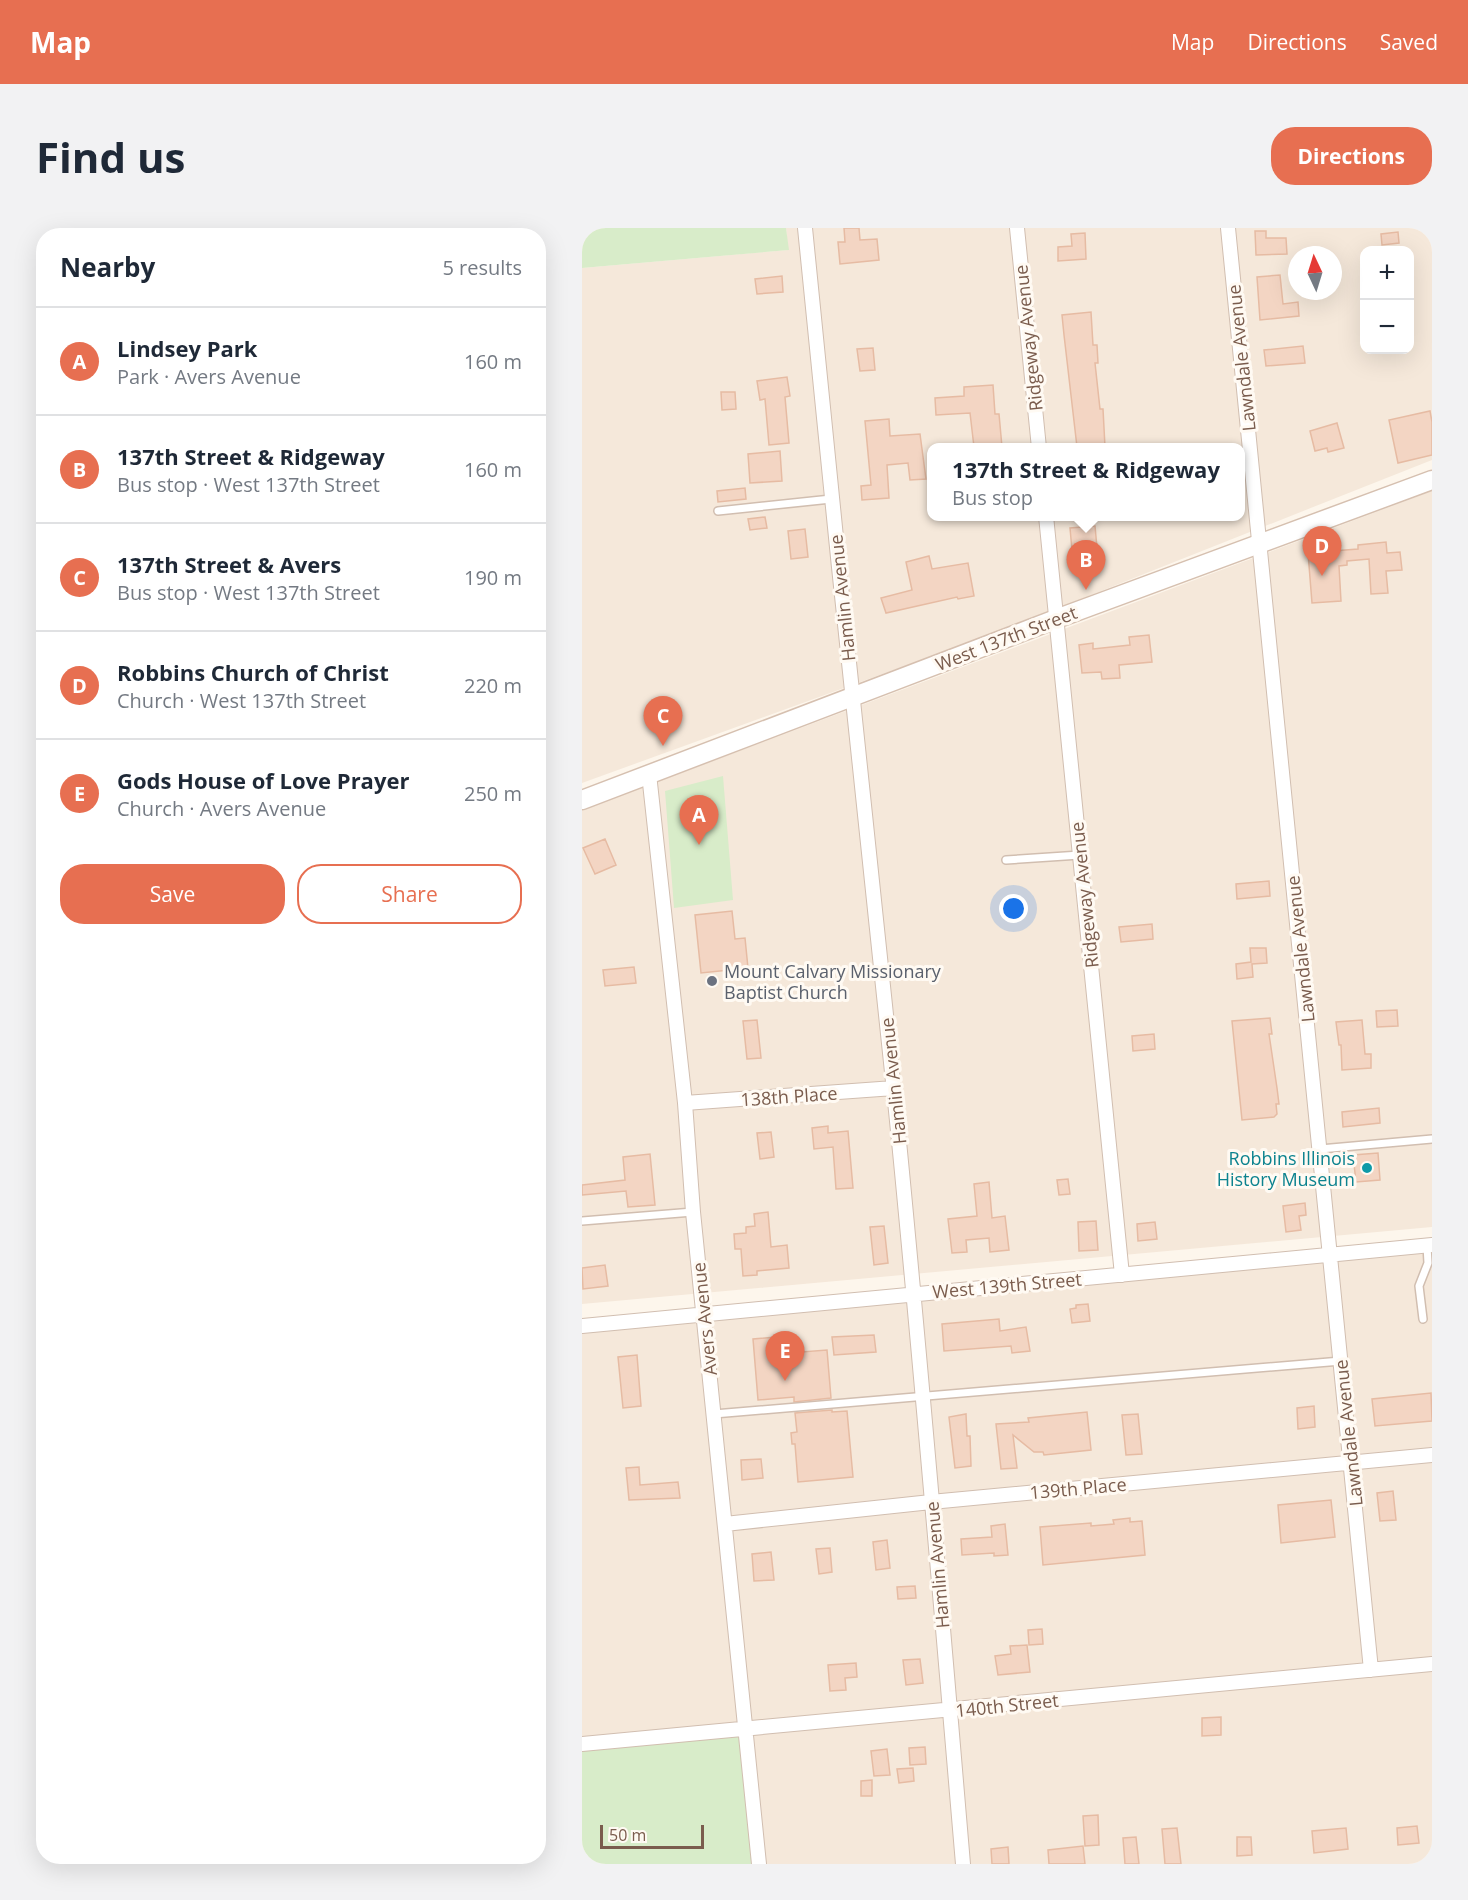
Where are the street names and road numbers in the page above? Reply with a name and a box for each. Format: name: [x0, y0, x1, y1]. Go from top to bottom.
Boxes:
street label: Ridgeway Avenue: [1008, 264, 1048, 412]
street label: Lawndale Avenue: [1221, 283, 1261, 433]
street label: Hamlin Avenue: [823, 533, 861, 663]
street label: West 137th Street: [932, 600, 1080, 676]
street label: Ridgeway Avenue: [1064, 821, 1104, 969]
street label: Lawndale Avenue: [1280, 874, 1320, 1024]
street label: Hamlin Avenue: [874, 1016, 912, 1146]
street label: 138th Place: [740, 1081, 838, 1111]
street label: Avers Avenue: [686, 1261, 722, 1377]
street label: West 139th Street: [931, 1267, 1083, 1303]
street label: Lawndale Avenue: [1328, 1358, 1368, 1508]
street label: 139th Place: [1029, 1472, 1127, 1504]
street label: Hamlin Avenue: [919, 1500, 955, 1630]
street label: 140th Street: [954, 1688, 1060, 1722]

